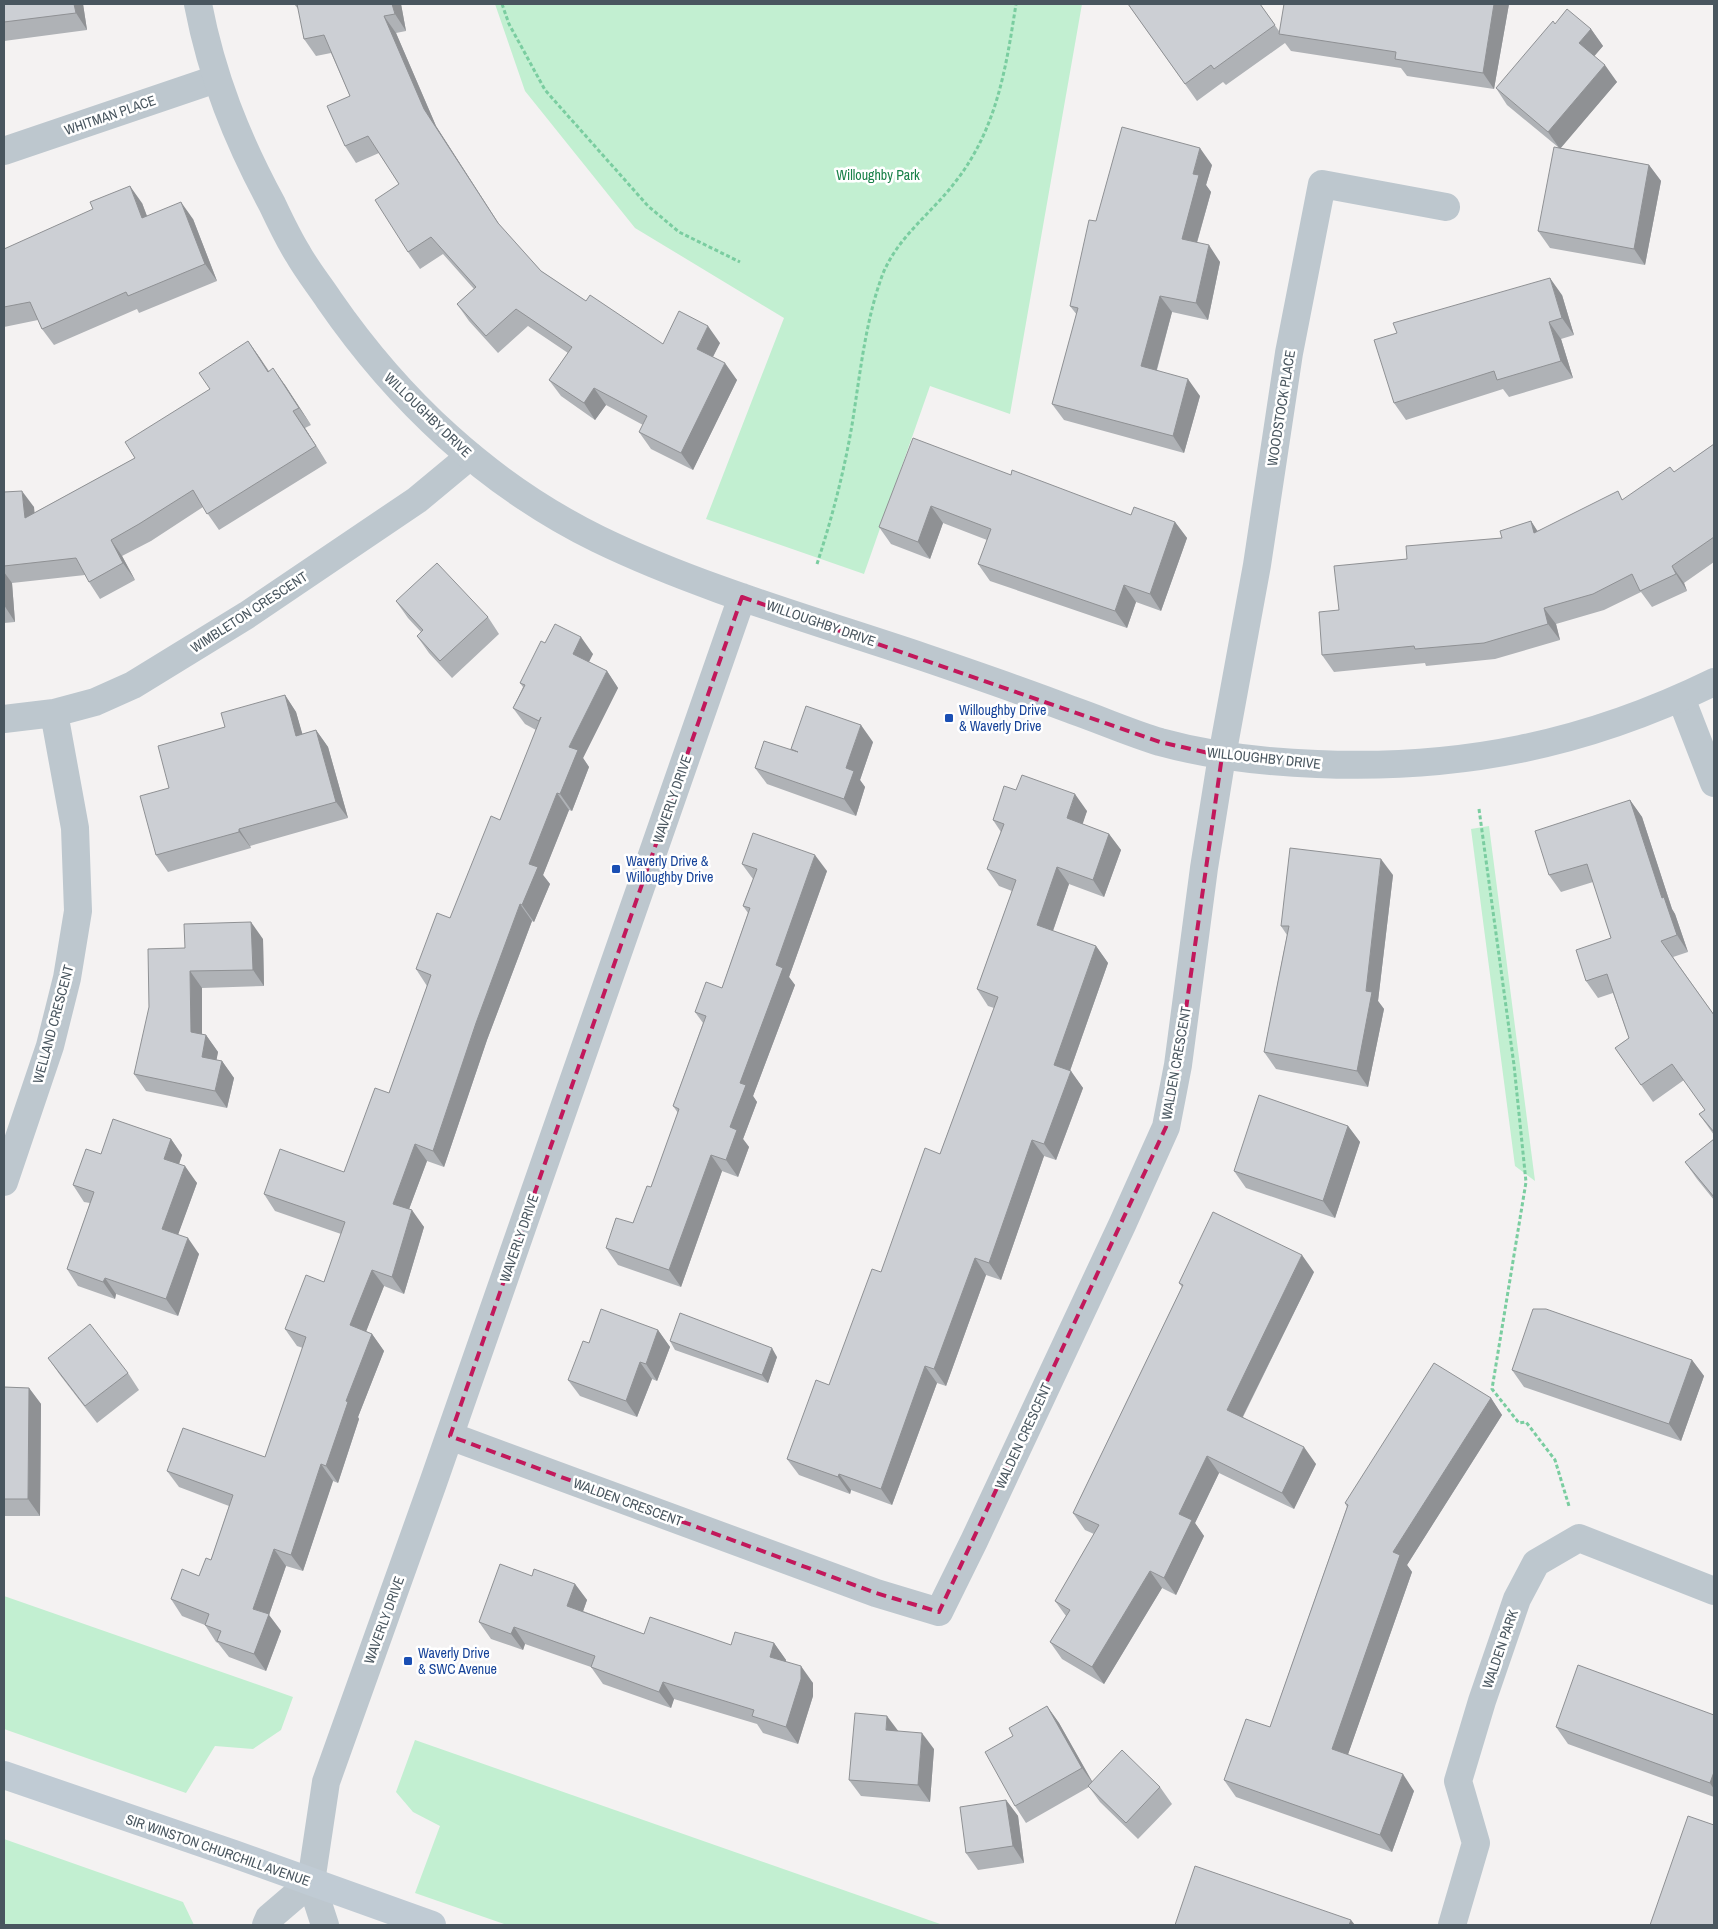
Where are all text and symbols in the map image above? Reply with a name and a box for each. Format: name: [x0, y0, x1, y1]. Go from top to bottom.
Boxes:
street label: WHITMAN PLACE: [62, 91, 158, 139]
park label: Willoughby Park: [836, 166, 920, 184]
street label: WOODSTOCK PLACE: [1263, 349, 1299, 467]
street label: WILLOUGHBY DRIVE: [381, 369, 475, 461]
street label: WIMBLETON CRESCENT: [187, 568, 311, 656]
street label: WILLOUGHBY DRIVE: [764, 596, 878, 650]
place label: Willoughby Drive & Waverly Drive: [959, 701, 1046, 735]
marker: Willoughby Drive & Waverly Drive: [943, 712, 955, 724]
street label: WILLOUGHBY DRIVE: [1206, 743, 1322, 773]
street label: WAVERLY DRIVE: [648, 753, 696, 845]
place label: Waverly Drive & Willoughby Drive: [626, 852, 713, 886]
marker: Waverly Drive & Willoughby Drive: [610, 863, 622, 875]
street label: WELLAND CRESCENT: [29, 963, 77, 1085]
street label: WALDEN CRESCENT: [1157, 1005, 1195, 1121]
street label: WAVERLY DRIVE: [495, 1192, 543, 1284]
street label: WALDEN CRESCENT: [991, 1380, 1055, 1492]
street label: WALDEN CRESCENT: [571, 1474, 685, 1530]
street label: WAVERLY DRIVE: [360, 1574, 408, 1666]
street label: WALDEN PARK: [1478, 1607, 1522, 1691]
place label: Waverly Drive & SWC Avenue: [418, 1644, 497, 1678]
marker: Waverly Drive & SWC Avenue: [402, 1655, 414, 1667]
street label: SIR WINSTON CHURCHILL AVENUE: [123, 1810, 313, 1890]

